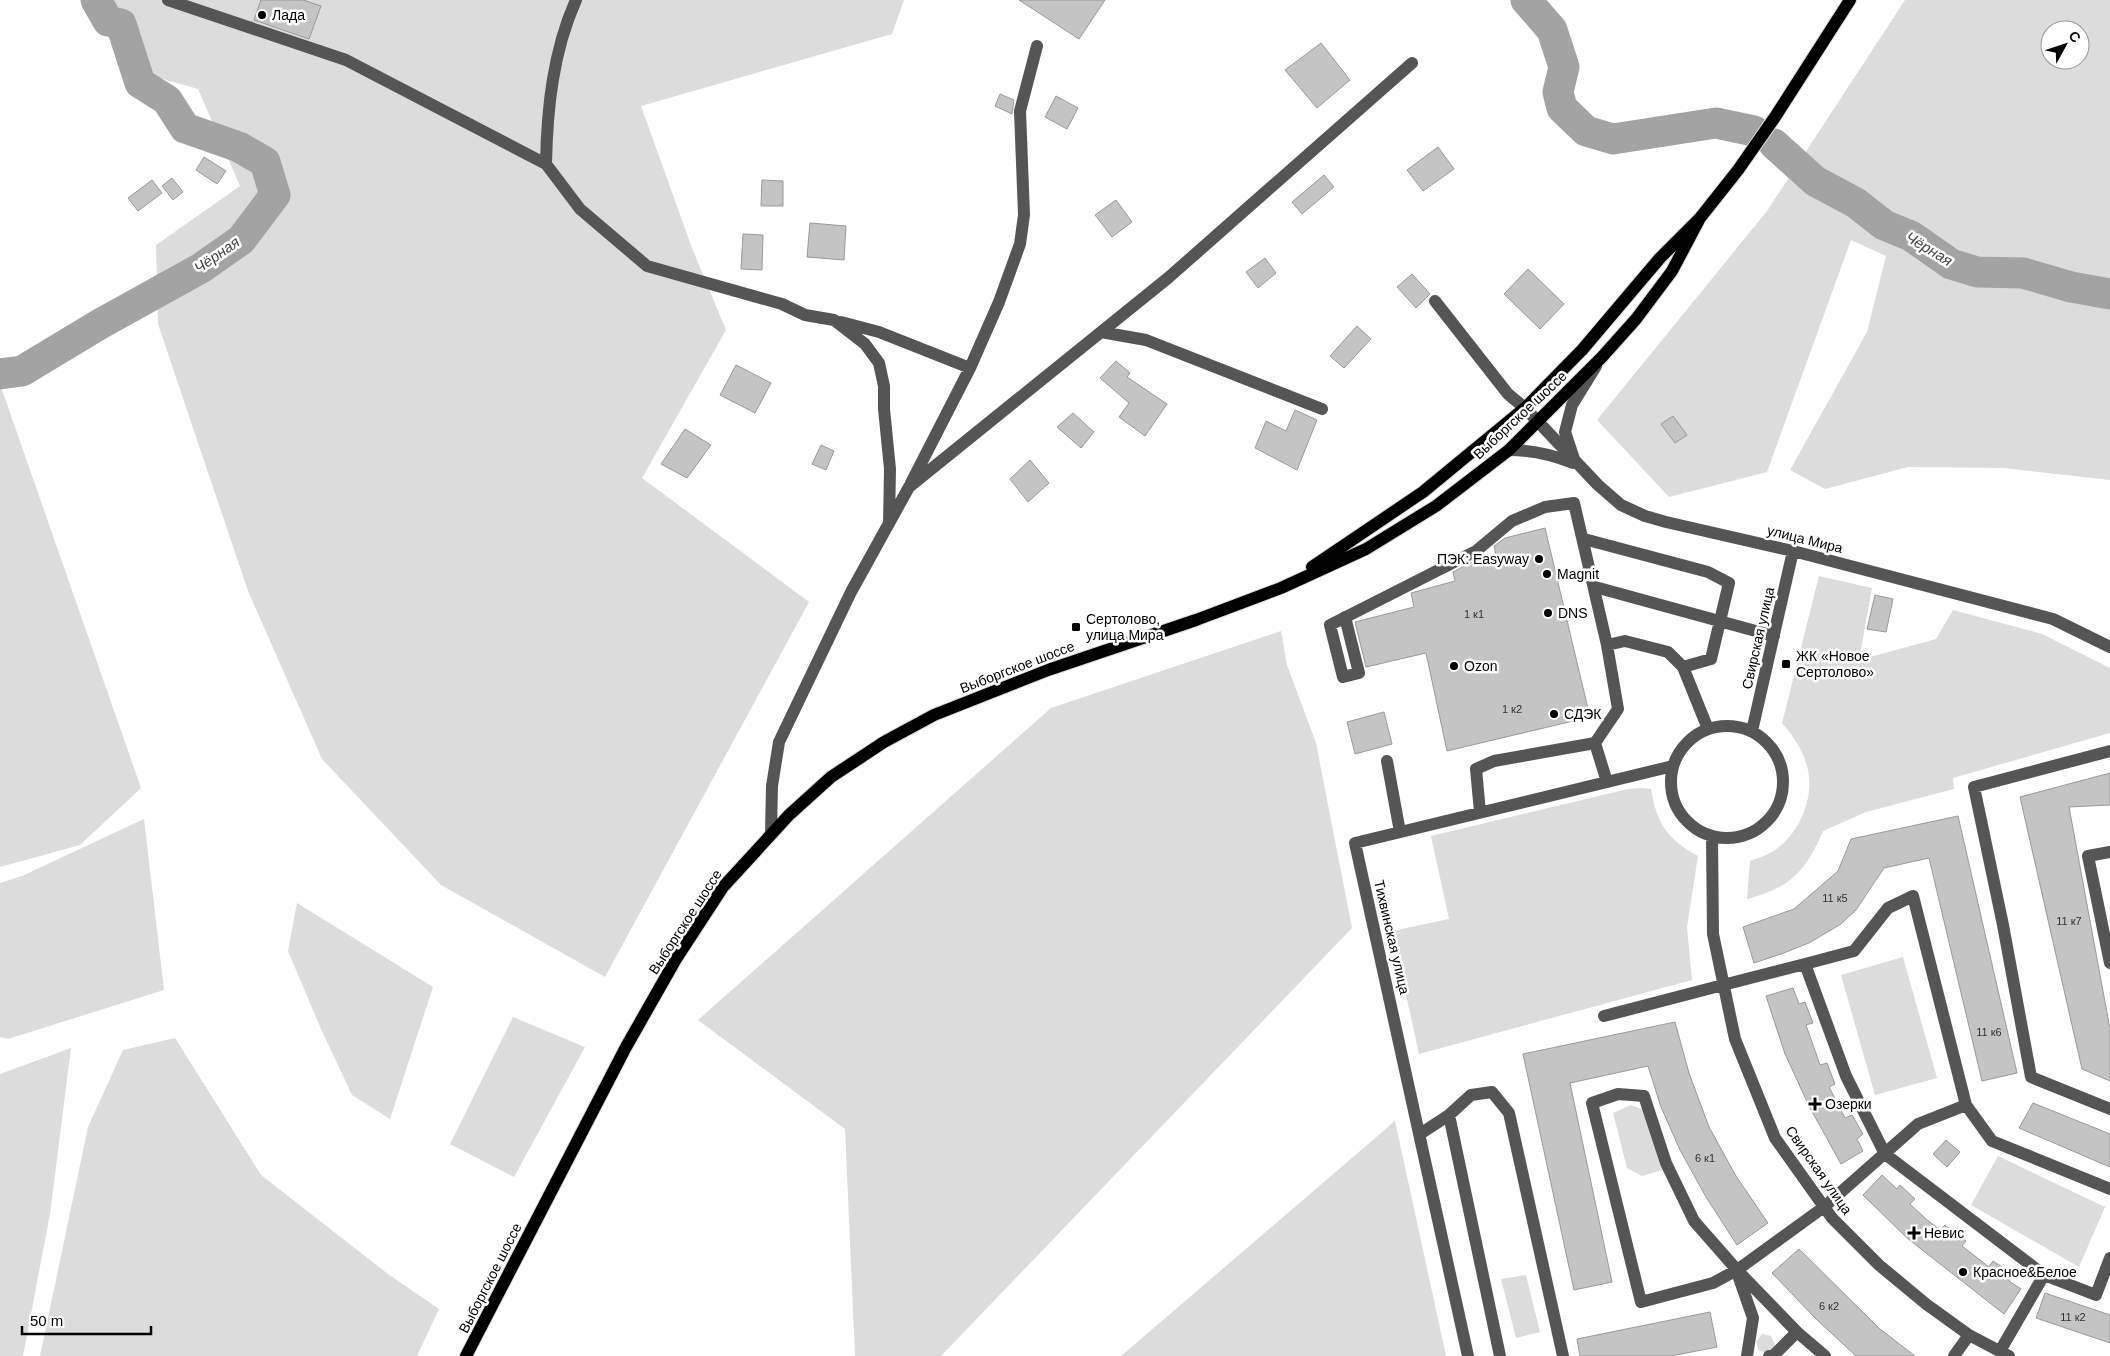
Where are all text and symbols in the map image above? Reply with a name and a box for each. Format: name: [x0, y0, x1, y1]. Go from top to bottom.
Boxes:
place label: Лада: [272, 7, 305, 23]
marker: Лада: [256, 9, 268, 21]
north arrow: [2040, 20, 2090, 70]
text: С: [2066, 28, 2084, 46]
water label: Чёрная: [1903, 228, 1956, 269]
water label: Чёрная: [191, 233, 243, 276]
street label: Выборгское шоссе: [1470, 368, 1570, 462]
street label: улица Мира: [1765, 522, 1845, 556]
place label: ПЭК: Easyway: [1437, 551, 1529, 567]
marker: ПЭК: Easyway: [1533, 553, 1545, 565]
place label: Magnit: [1557, 566, 1599, 582]
marker: Magnit: [1541, 568, 1553, 580]
street label: Свирская улица: [1738, 585, 1778, 691]
place label: DNS: [1558, 605, 1588, 621]
marker: DNS: [1542, 607, 1554, 619]
house number: 1 к1: [1464, 608, 1484, 620]
place label: Сертолово, улица Мира: [1086, 611, 1164, 643]
marker: Сертолово, улица Мира: [1070, 621, 1082, 633]
street label: Выборгское шоссе: [957, 638, 1077, 696]
place label: ЖК «Новое Сертолово»: [1796, 648, 1874, 680]
place label: Ozon: [1464, 658, 1497, 674]
marker: ЖК «Новое Сертолово»: [1780, 658, 1792, 670]
marker: Ozon: [1448, 660, 1460, 672]
house number: 1 к2: [1502, 703, 1522, 715]
place label: СДЭК: [1564, 706, 1602, 722]
marker: СДЭК: [1548, 708, 1560, 720]
street label: Выборгское шоссе: [645, 867, 725, 977]
street label: Тихвинская улица: [1371, 878, 1413, 996]
house number: 11 к5: [1822, 892, 1848, 904]
house number: 11 к7: [2056, 915, 2082, 927]
house number: 11 к6: [1976, 1026, 2002, 1038]
place label: Озерки: [1825, 1096, 1872, 1112]
marker: Озерки: [1809, 1098, 1821, 1110]
street label: Свирская улица: [1783, 1123, 1856, 1217]
house number: 6 к1: [1695, 1152, 1715, 1164]
street label: Выборгское шоссе: [455, 1220, 525, 1336]
place label: Невис: [1924, 1225, 1964, 1241]
marker: Невис: [1908, 1227, 1920, 1239]
place label: Красное&Белое: [1973, 1264, 2077, 1280]
marker: Красное&Белое: [1957, 1266, 1969, 1278]
house number: 6 к2: [1819, 1300, 1839, 1312]
scale bar: [22, 1304, 151, 1336]
house number: 11 к2: [2060, 1311, 2086, 1323]
text: 50 m: [30, 1312, 63, 1329]

